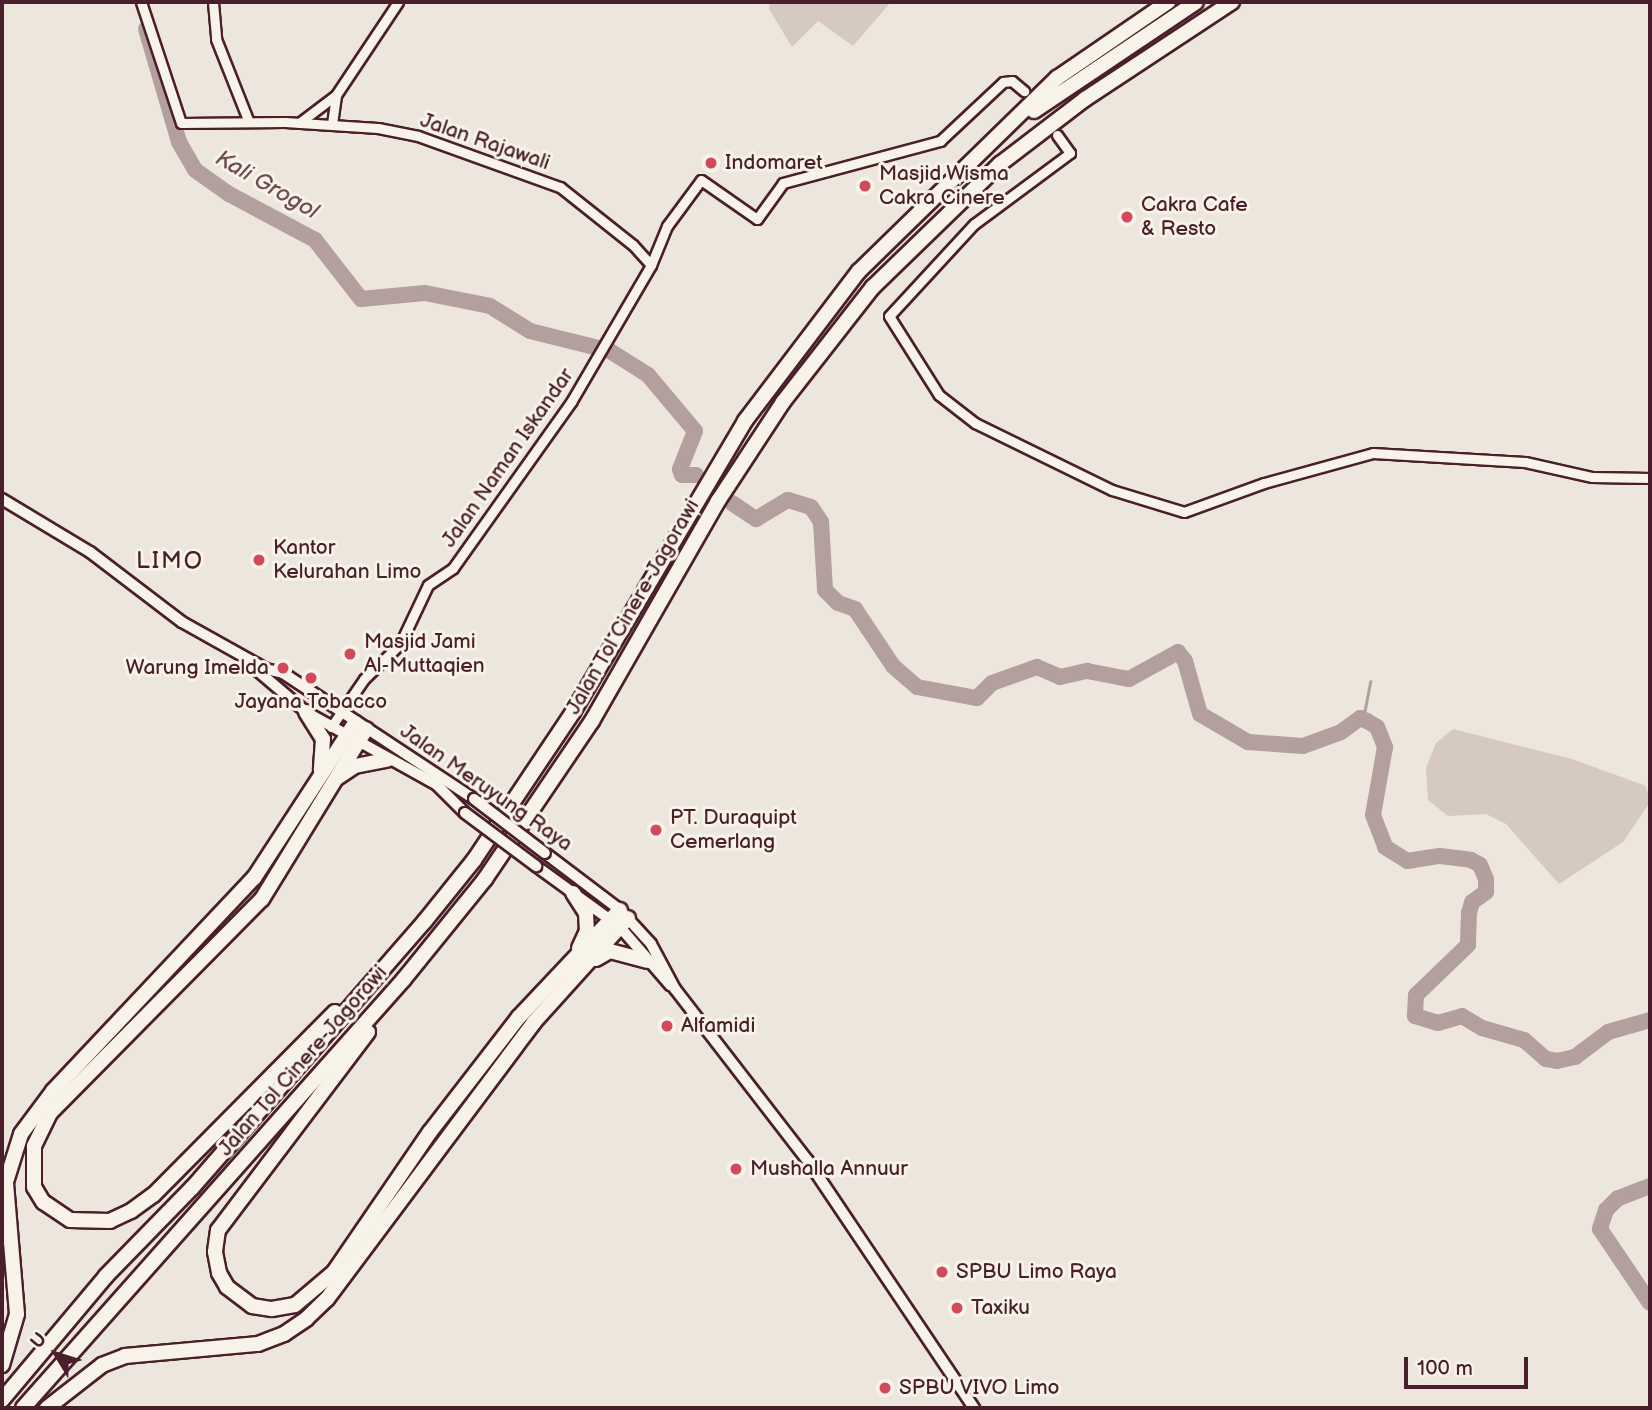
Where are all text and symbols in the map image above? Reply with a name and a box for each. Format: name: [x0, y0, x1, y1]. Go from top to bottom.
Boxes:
street label: Jalan Rajawali: [417, 108, 553, 176]
water label: Kali Grogol: [210, 144, 324, 226]
place label: Indomaret: [725, 150, 823, 176]
marker: Indomaret: [703, 155, 719, 171]
place label: Masjid Wisma Cakra Cinere: [879, 161, 1010, 211]
marker: Masjid Wisma Cakra Cinere: [857, 178, 873, 194]
place label: Cakra Cafe & Resto: [1141, 192, 1248, 242]
marker: Cakra Cafe & Resto: [1119, 209, 1135, 225]
street label: Jalan Naman Iskandar: [437, 364, 579, 552]
street label: Jalan Tol Cinere-Jagorawi: [561, 495, 705, 719]
place label: Kantor Kelurahan Limo: [273, 535, 421, 585]
district label: LIMO: [136, 547, 204, 575]
marker: Kantor Kelurahan Limo: [251, 552, 267, 568]
place label: Masjid Jami Al-Muttaqien: [364, 629, 485, 679]
marker: Masjid Jami Al-Muttaqien: [342, 646, 358, 662]
place label: Warung Imelda: [125, 655, 269, 681]
marker: Warung Imelda: [275, 660, 291, 676]
marker: Jayana Tobacco: [303, 670, 319, 686]
place label: Jayana Tobacco: [235, 689, 387, 715]
street label: Jalan Meruyung Raya: [395, 719, 577, 857]
place label: PT. Duraquipt Cemerlang: [670, 805, 797, 855]
marker: PT. Duraquipt Cemerlang: [648, 822, 664, 838]
street label: Jalan Tol Cinere-Jagorawi: [213, 960, 393, 1162]
place label: Alfamidi: [681, 1013, 755, 1039]
marker: Alfamidi: [659, 1018, 675, 1034]
place label: Mushalla Annuur: [750, 1156, 908, 1182]
marker: Mushalla Annuur: [728, 1161, 744, 1177]
place label: SPBU Limo Raya: [956, 1259, 1117, 1285]
marker: SPBU Limo Raya: [934, 1264, 950, 1280]
place label: Taxiku: [971, 1295, 1030, 1321]
marker: Taxiku: [949, 1300, 965, 1316]
north arrow: [21, 1319, 91, 1389]
text: U: [26, 1328, 52, 1353]
scale bar: [1407, 1344, 1531, 1388]
text: 100 m: [1417, 1356, 1473, 1381]
place label: SPBU VIVO Limo: [899, 1375, 1060, 1401]
marker: SPBU VIVO Limo: [877, 1380, 893, 1396]

